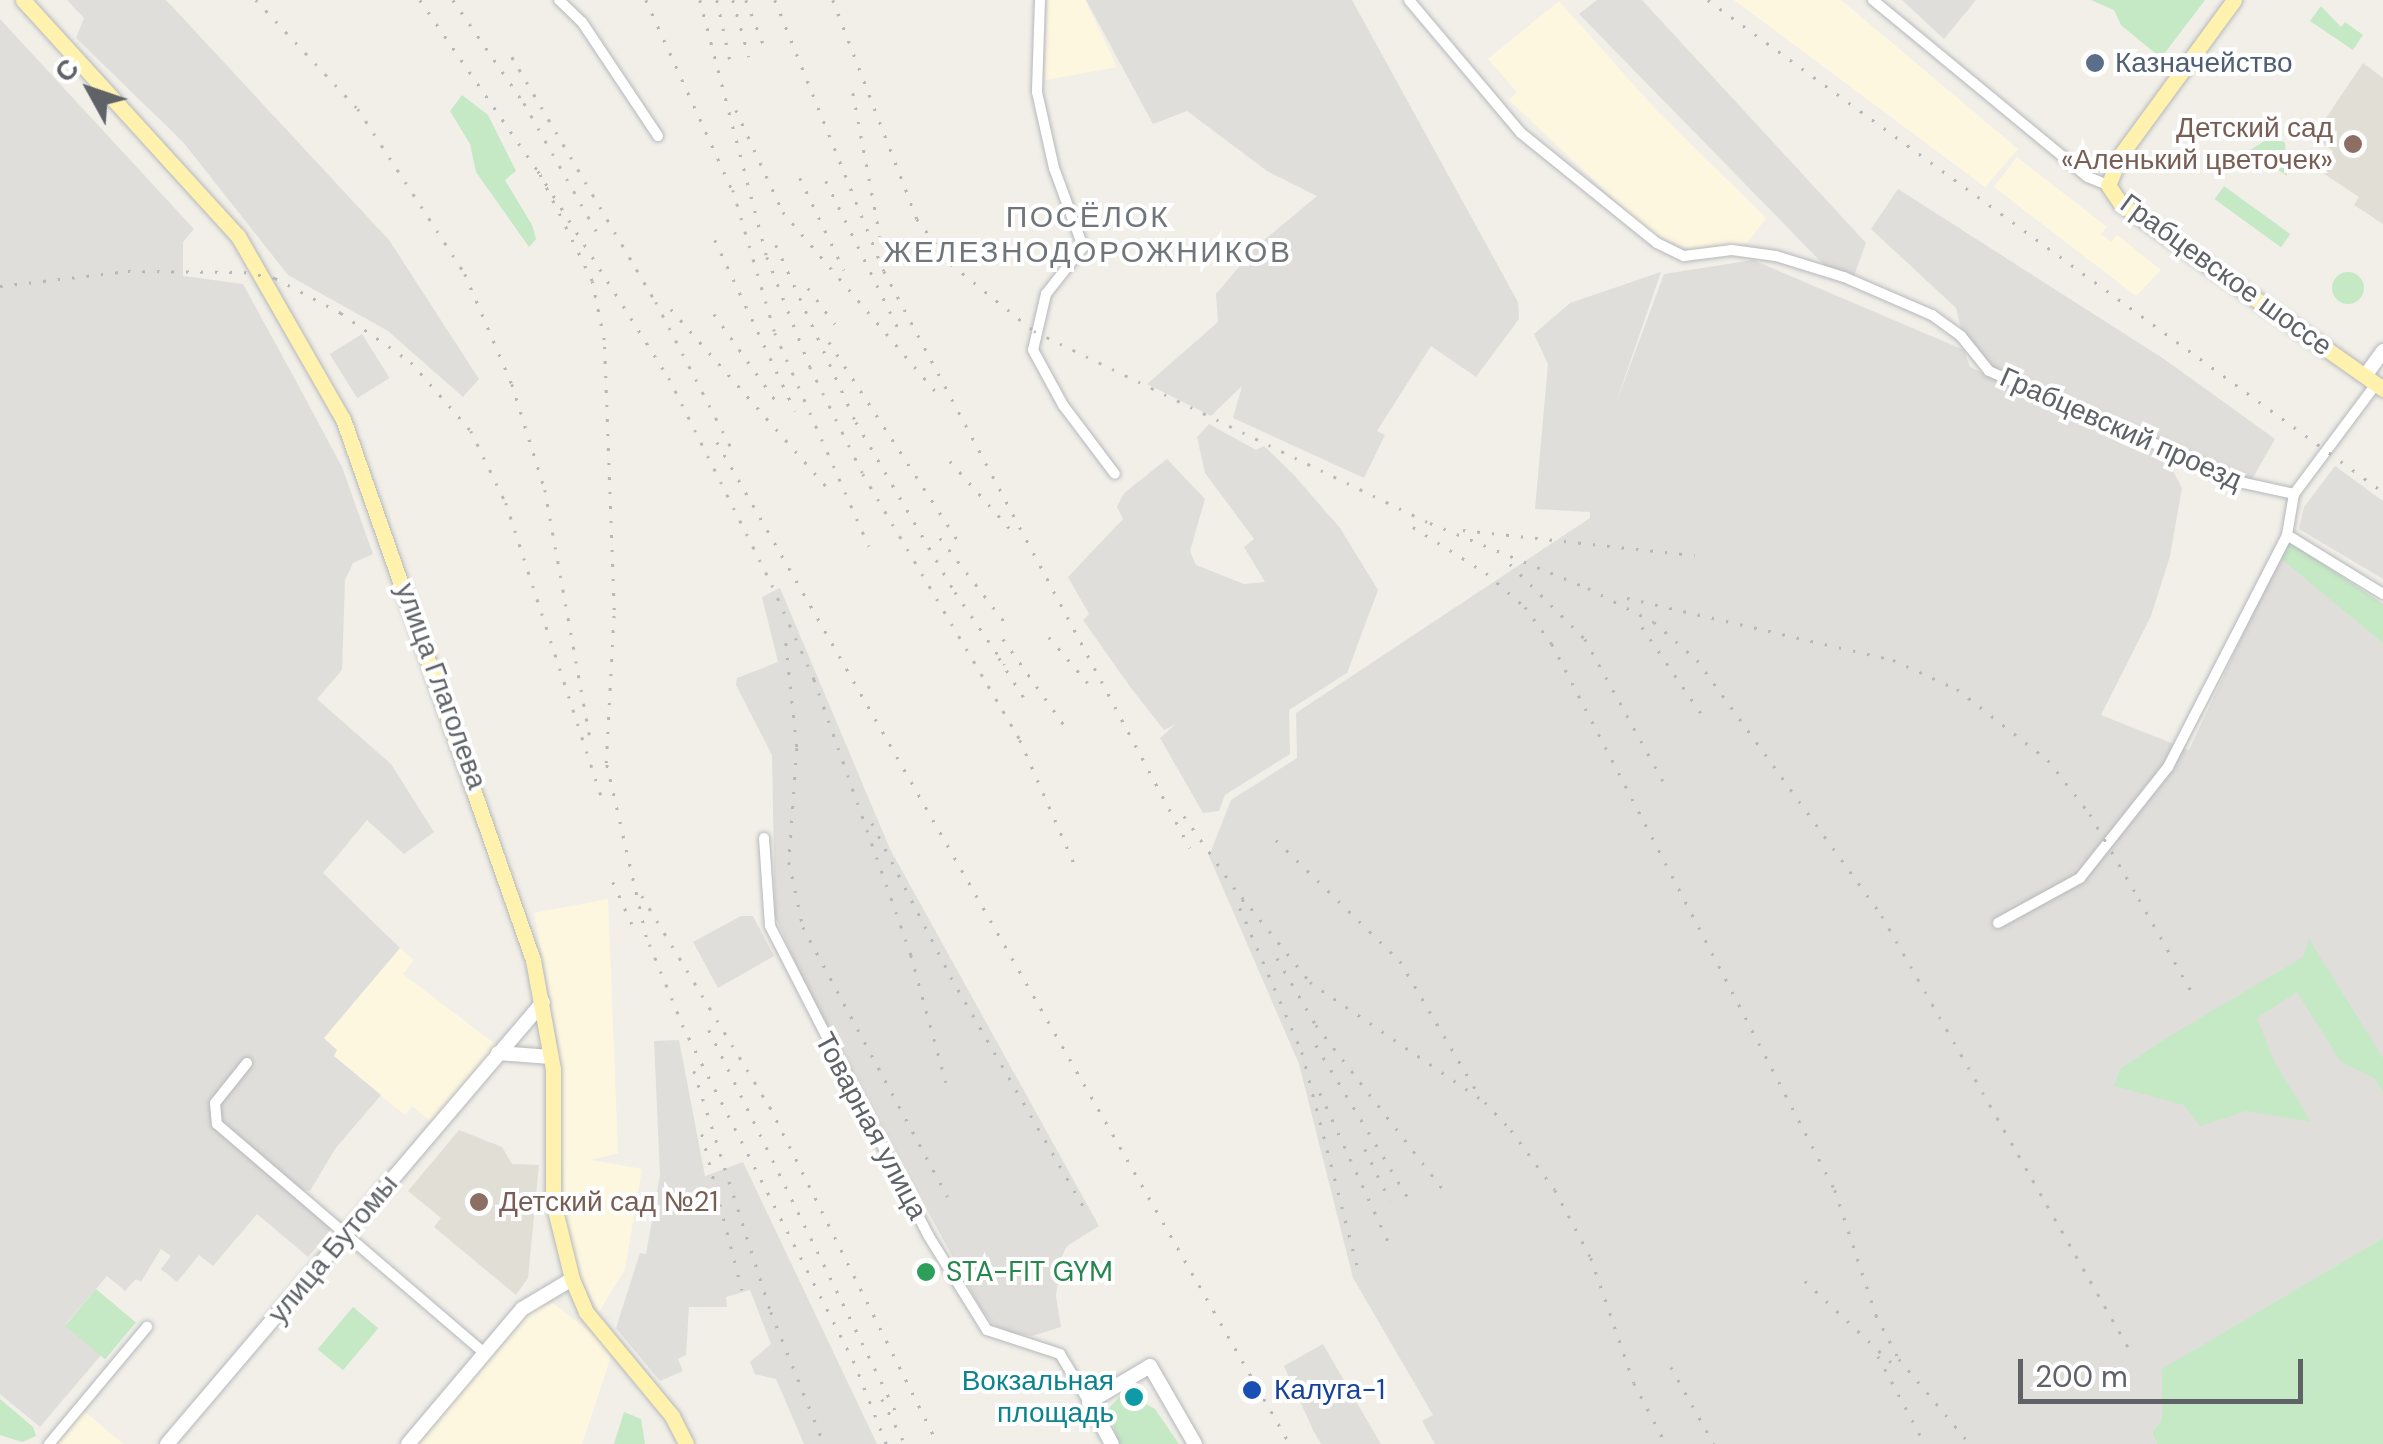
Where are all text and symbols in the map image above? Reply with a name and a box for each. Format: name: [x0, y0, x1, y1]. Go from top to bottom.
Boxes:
north arrow: [40, 40, 140, 140]
place label: Казначейство: [2115, 46, 2293, 80]
text: С: [46, 51, 87, 90]
marker: Казначейство: [2084, 52, 2106, 74]
place label: Детский сад «Аленький цветочек»: [2061, 111, 2333, 177]
marker: Детский сад «Аленький цветочек»: [2342, 133, 2364, 155]
street label: Грабцевское шоссе: [2114, 187, 2338, 363]
district label: ПОСЁЛОК ЖЕЛЕЗНОДОРОЖНИКОВ: [884, 199, 1292, 270]
street label: Грабцевский проезд: [1995, 360, 2247, 498]
street label: улица Глаголева: [388, 579, 494, 793]
street label: Товарная улица: [808, 1027, 934, 1225]
street label: улица Бутомы: [261, 1168, 405, 1330]
place label: Детский сад №21: [499, 1185, 718, 1219]
marker: Детский сад №21: [468, 1191, 490, 1213]
place label: STA-FIT GYM: [946, 1255, 1113, 1289]
marker: STA-FIT GYM: [915, 1261, 937, 1283]
scale bar: [2023, 1339, 2308, 1401]
text: 200 m: [2035, 1357, 2128, 1396]
place label: Вокзальная площадь: [962, 1364, 1114, 1430]
place label: Калуга-1: [1274, 1373, 1385, 1407]
marker: Калуга-1: [1239, 1377, 1265, 1403]
marker: Вокзальная площадь: [1123, 1386, 1145, 1408]

